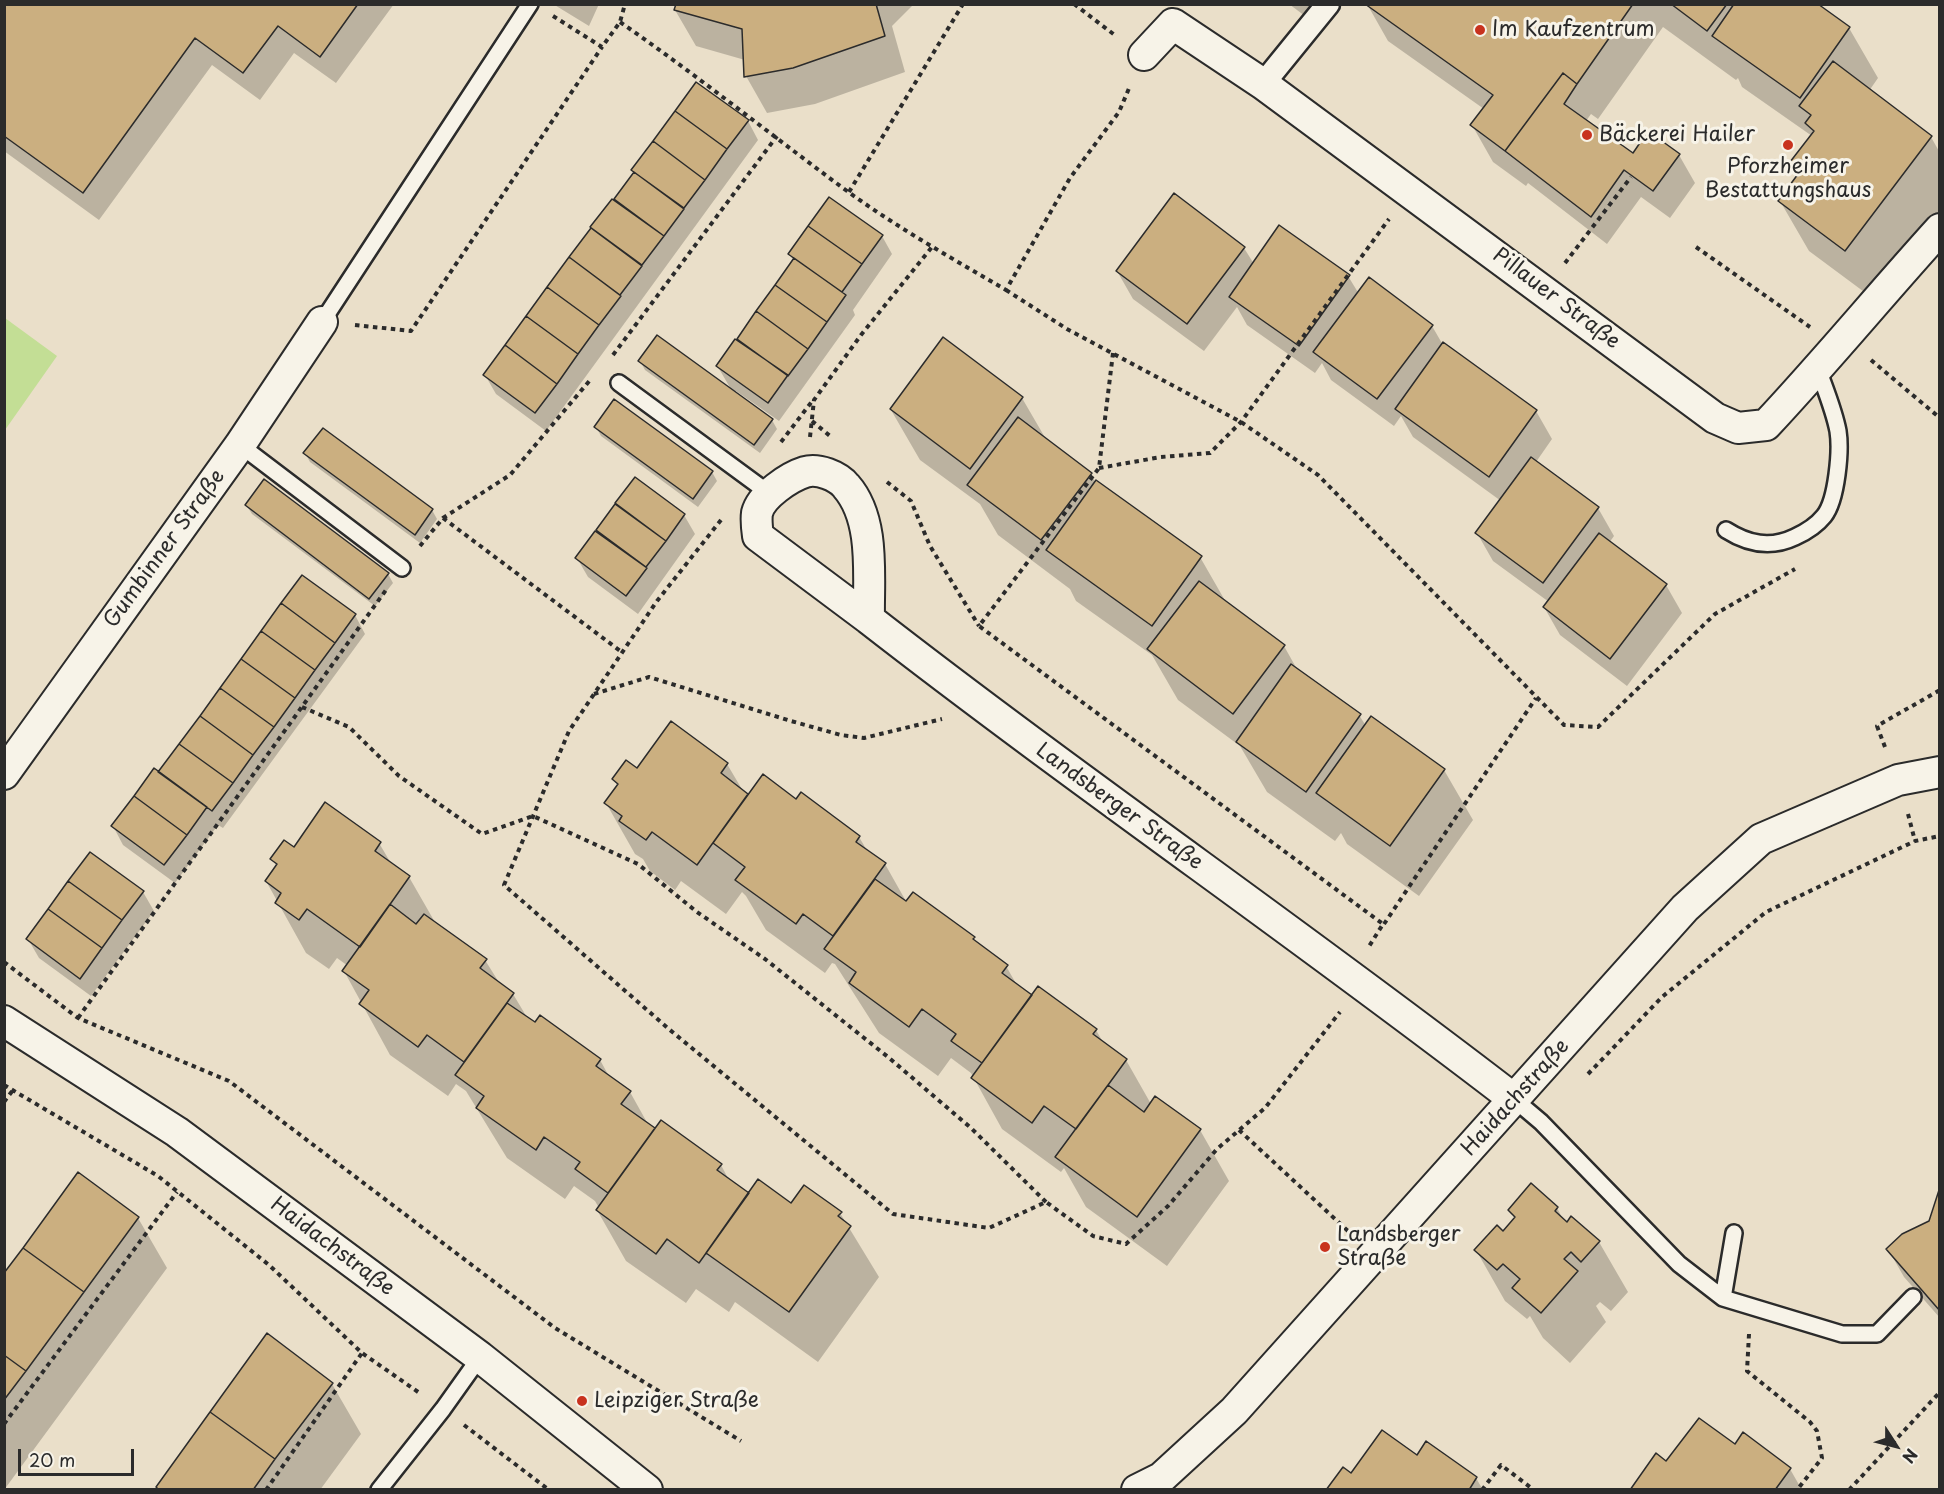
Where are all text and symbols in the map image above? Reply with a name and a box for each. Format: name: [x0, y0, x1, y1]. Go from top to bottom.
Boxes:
place label: Im Kaufzentrum: [1492, 17, 1655, 43]
marker: Im Kaufzentrum: [1473, 23, 1487, 37]
place label: Bäckerei Hailer: [1599, 122, 1755, 148]
marker: Bäckerei Hailer: [1580, 128, 1594, 142]
marker: Pforzheimer Bestattungshaus: [1781, 138, 1795, 152]
place label: Pforzheimer Bestattungshaus: [1705, 154, 1871, 204]
street label: Pillauer Straße: [1487, 243, 1625, 355]
street label: Gumbinner Straße: [99, 465, 231, 633]
street label: Landsberger Straße: [1031, 738, 1207, 876]
street label: Haidachstraße: [1457, 1034, 1575, 1162]
street label: Haidachstraße: [265, 1192, 399, 1302]
place label: Landsberger Straße: [1337, 1222, 1461, 1272]
marker: Landsberger Straße: [1318, 1240, 1332, 1254]
place label: Leipziger Straße: [594, 1388, 759, 1414]
marker: Leipziger Straße: [575, 1394, 589, 1408]
north arrow: [1866, 1416, 1926, 1476]
scale bar: [21, 1437, 136, 1475]
text: N: [1897, 1444, 1924, 1469]
text: 20 m: [29, 1446, 75, 1473]

